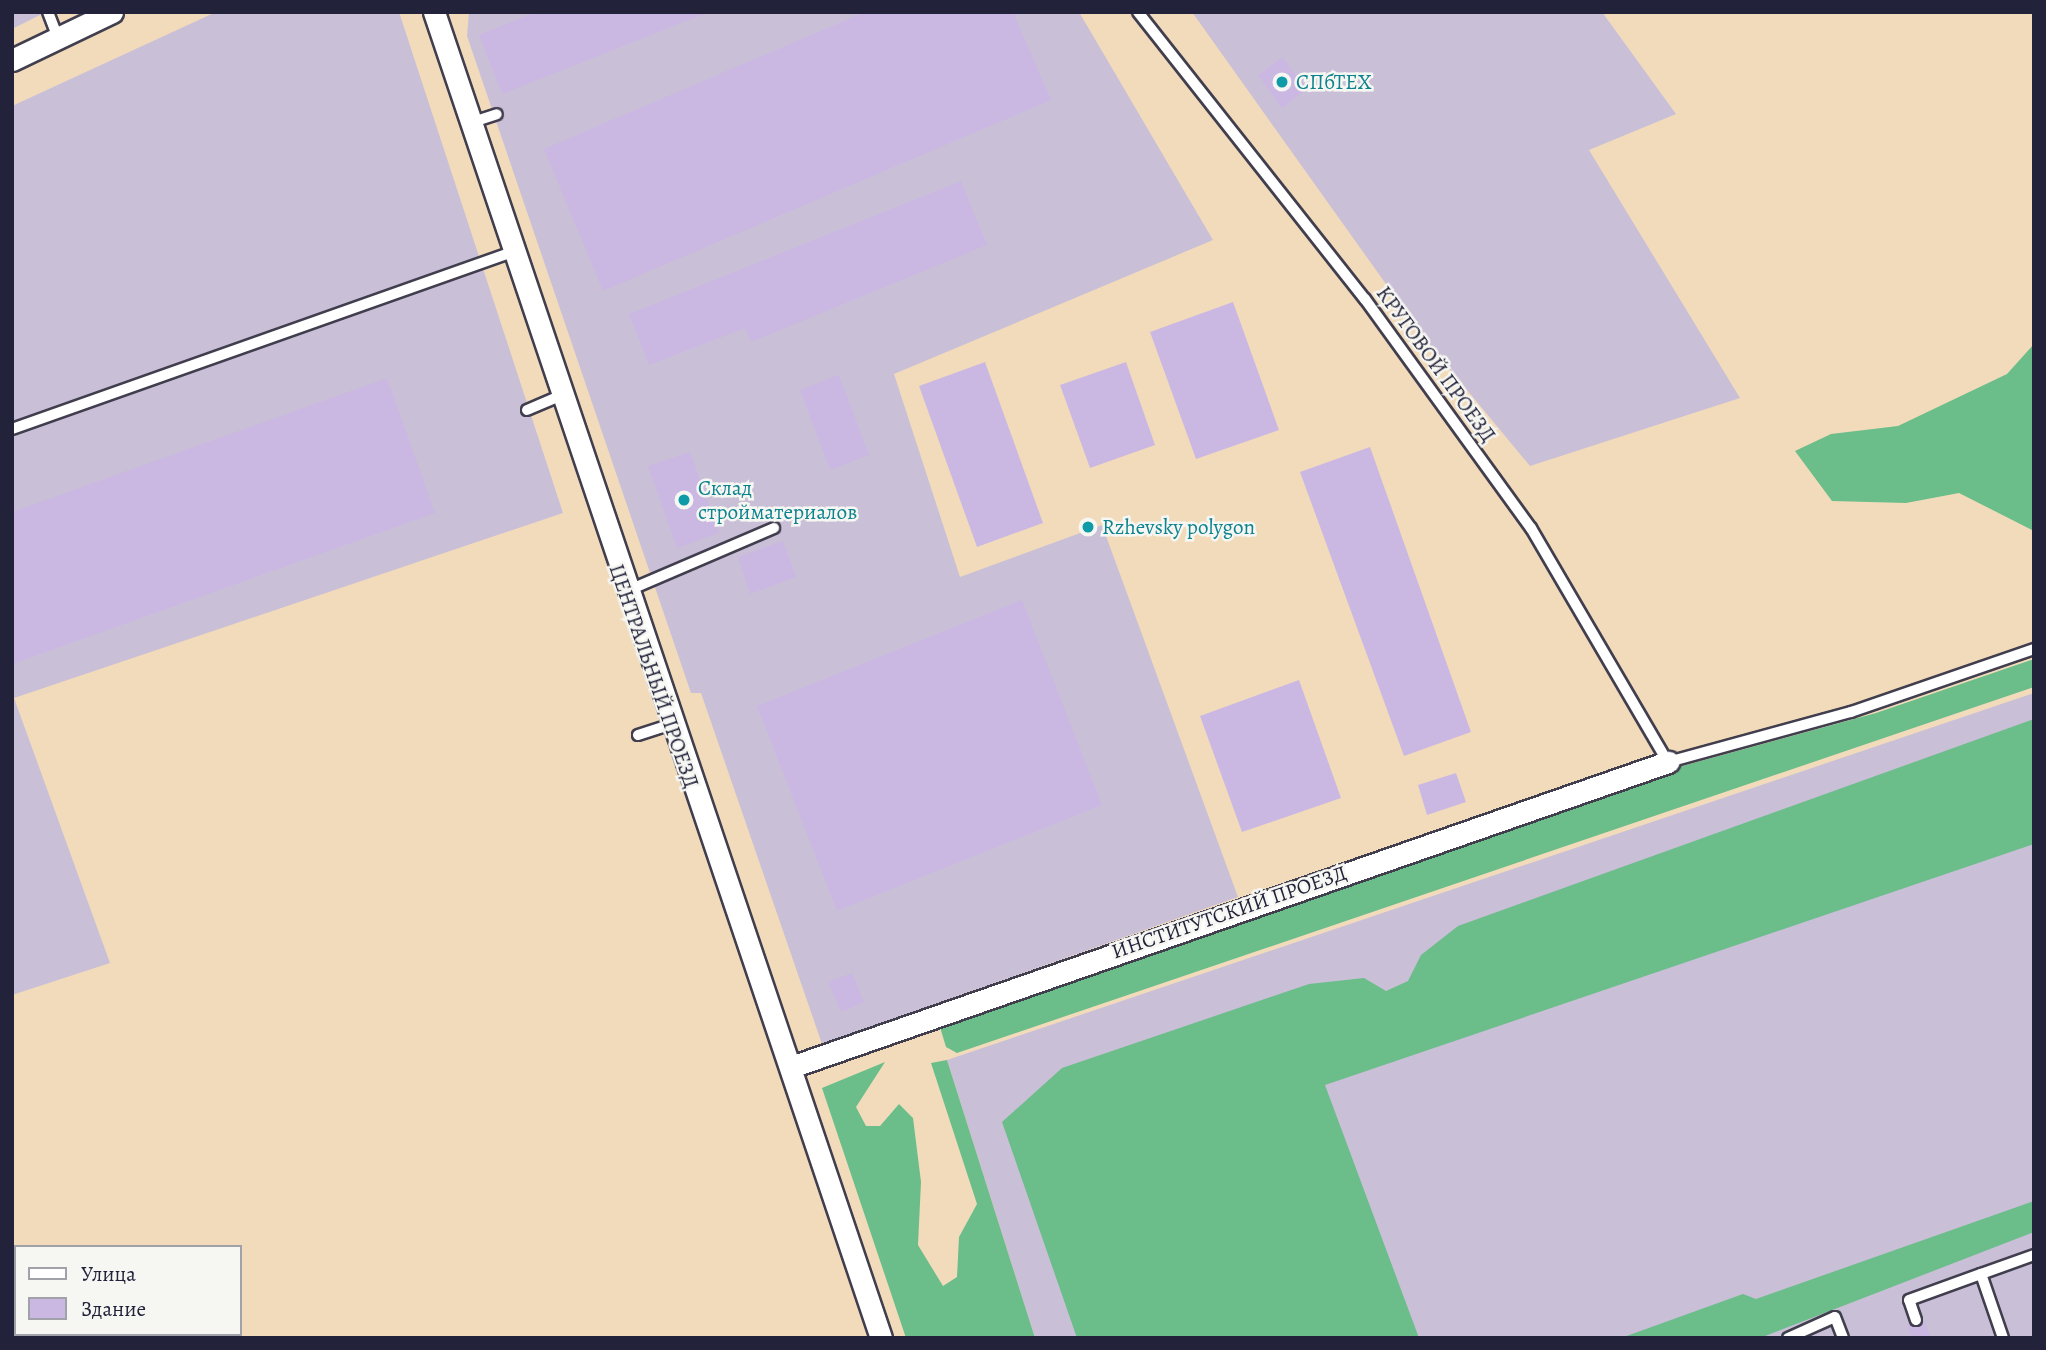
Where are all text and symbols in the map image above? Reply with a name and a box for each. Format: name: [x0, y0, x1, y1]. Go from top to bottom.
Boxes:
place label: СПбТЕХ: [1296, 69, 1371, 95]
marker: СПбТЕХ: [1274, 74, 1290, 90]
street label: КРУГОВОЙ ПРОЕЗД: [1371, 281, 1501, 447]
place label: Склад стройматериалов: [698, 475, 857, 525]
marker: Склад стройматериалов: [676, 492, 692, 508]
place label: Rzhevsky polygon: [1102, 514, 1255, 540]
marker: Rzhevsky polygon: [1080, 519, 1096, 535]
street label: ЦЕНТРАЛЬНЫЙ ПРОЕЗД: [604, 561, 704, 791]
street label: ИНСТИТУТСКИЙ ПРОЕЗД: [1108, 860, 1350, 964]
legend: [14, 1245, 242, 1336]
text: Улица: [81, 1260, 136, 1288]
text: Здание: [81, 1295, 146, 1323]

